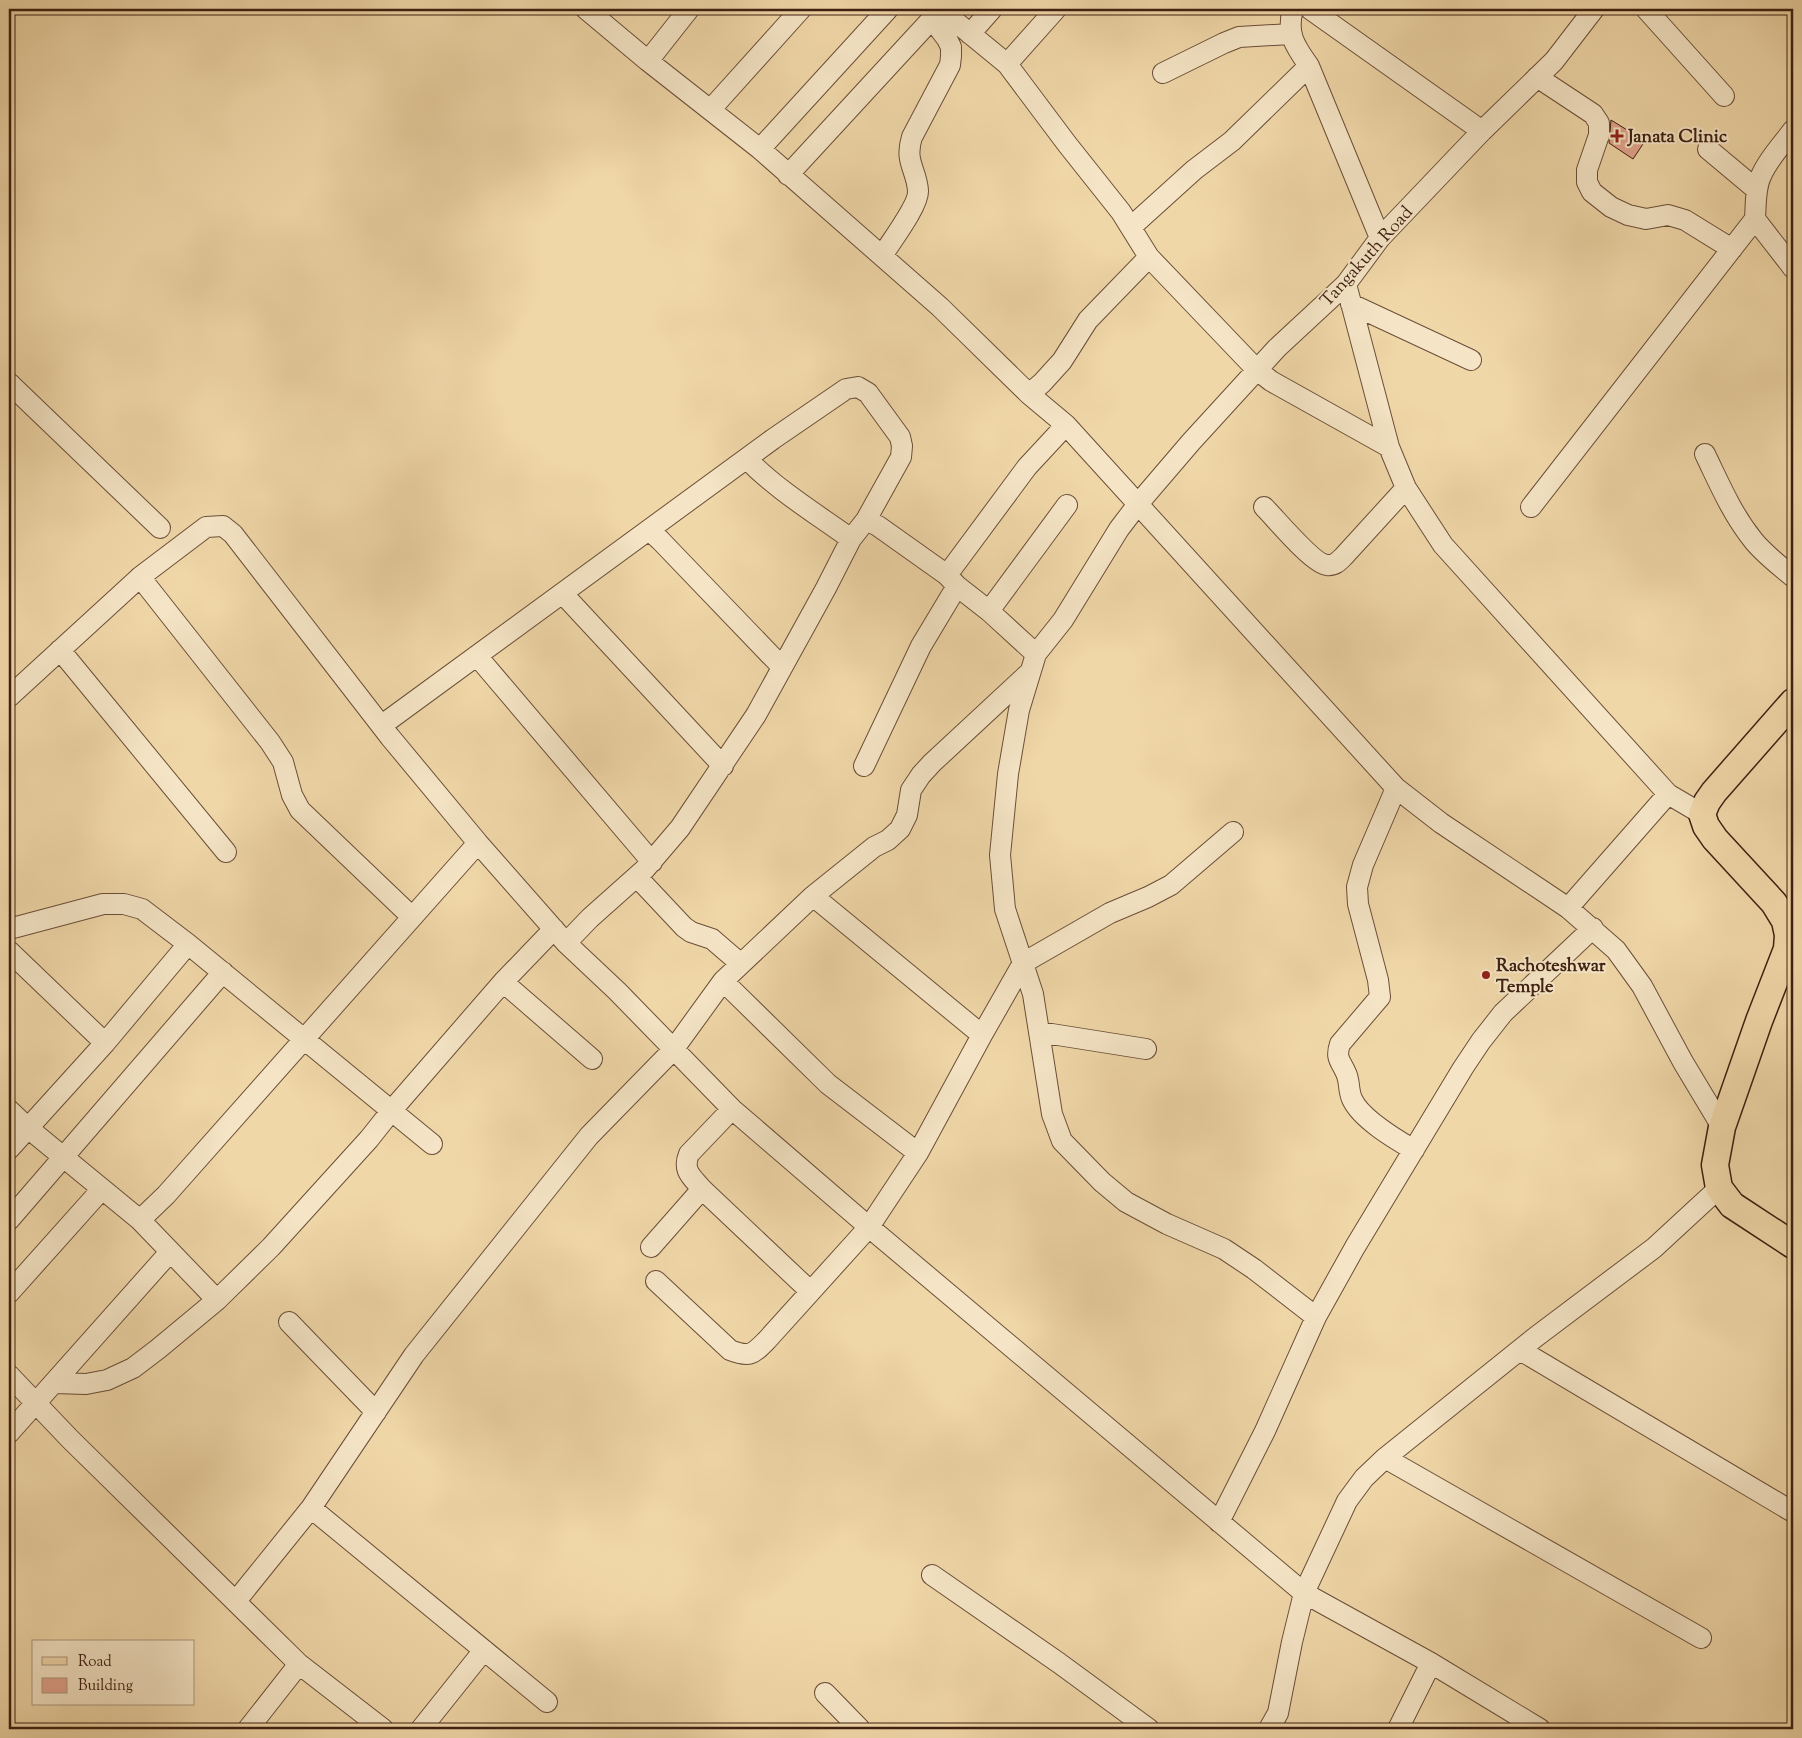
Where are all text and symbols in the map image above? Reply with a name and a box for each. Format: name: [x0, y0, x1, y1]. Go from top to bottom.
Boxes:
place label: Janata Clinic: [1626, 125, 1728, 151]
marker: Janata Clinic: [1610, 129, 1624, 143]
street label: Tangakuth Road: [1315, 201, 1420, 314]
place label: Rachoteshwar Temple: [1496, 954, 1606, 1001]
marker: Rachoteshwar Temple: [1480, 969, 1492, 981]
legend: [32, 1640, 195, 1706]
text: Road: [78, 1652, 112, 1673]
text: Building: [78, 1676, 133, 1697]

